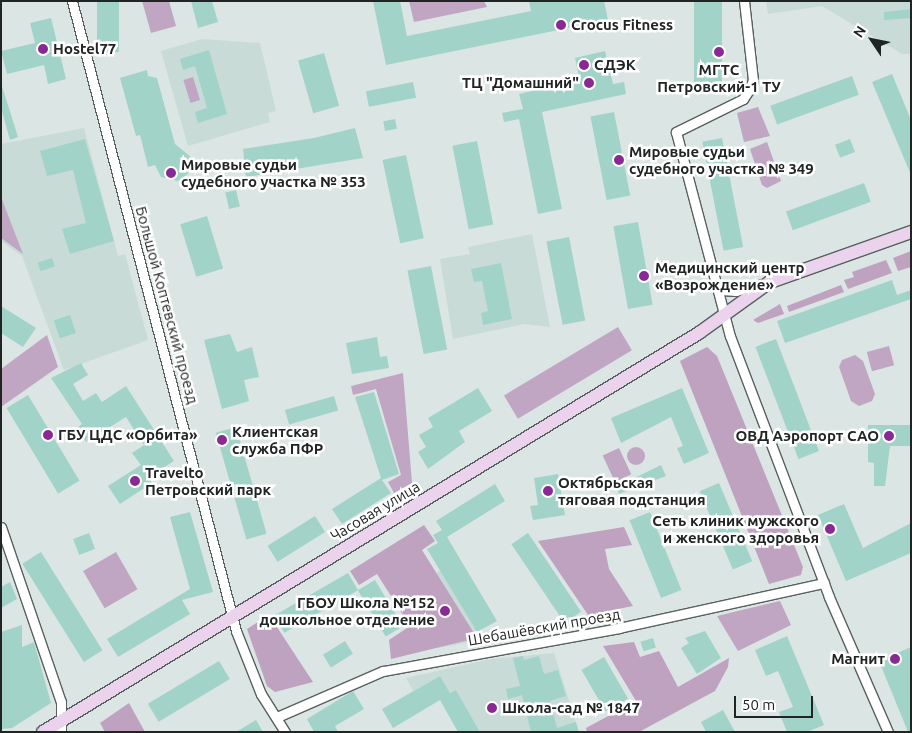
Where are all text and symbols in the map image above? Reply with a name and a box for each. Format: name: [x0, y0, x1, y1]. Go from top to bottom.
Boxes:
north arrow: [847, 15, 897, 65]
place label: Crocus Fitness: [571, 16, 673, 34]
marker: Crocus Fitness: [555, 19, 567, 31]
text: N: [850, 23, 869, 40]
place label: Hostel77: [53, 40, 116, 58]
marker: Hostel77: [37, 43, 49, 55]
marker: МГТС Петровский-1 ТУ: [713, 46, 725, 58]
place label: СДЭК: [594, 56, 636, 74]
marker: СДЭК: [578, 59, 590, 71]
place label: МГТС Петровский-1 ТУ: [657, 60, 781, 95]
place label: ТЦ "Домашний": [462, 74, 579, 92]
marker: ТЦ "Домашний": [583, 77, 595, 89]
place label: Мировые судьи судебного участка № 349: [629, 142, 814, 177]
marker: Мировые судьи судебного участка № 349: [613, 154, 625, 166]
place label: Мировые судьи судебного участка № 353: [181, 155, 366, 190]
marker: Мировые судьи судебного участка № 353: [165, 167, 177, 179]
street label: Большой Коптевский проезд: [132, 204, 202, 406]
place label: Медицинский центр «Возрождение»: [655, 258, 804, 293]
marker: Медицинский центр «Возрождение»: [637, 269, 651, 283]
place label: Клиентская служба ПФР: [232, 422, 323, 457]
place label: ГБУ ЦДС «Орбита»: [58, 426, 197, 444]
place label: ОВД Аэропорт САО: [735, 427, 879, 445]
marker: ГБУ ЦДС «Орбита»: [42, 429, 54, 441]
marker: ОВД Аэропорт САО: [883, 430, 895, 442]
marker: Клиентская служба ПФР: [216, 434, 228, 446]
place label: Travelto Петровский парк: [145, 463, 271, 498]
place label: Октябрьская тяговая подстанция: [558, 473, 706, 508]
marker: Travelto Петровский парк: [129, 475, 141, 487]
street label: Часовая улица: [327, 477, 423, 545]
marker: Октябрьская тяговая подстанция: [542, 485, 554, 497]
place label: Сеть клиник мужского и женского здоровья: [652, 511, 819, 546]
marker: Сеть клиник мужского и женского здоровья: [823, 522, 837, 536]
place label: ГБОУ Школа №152 дошкольное отделение: [259, 593, 435, 628]
marker: ГБОУ Школа №152 дошкольное отделение: [439, 605, 451, 617]
street label: Шебашёвский проезд: [466, 605, 622, 649]
place label: Магнит: [831, 650, 885, 668]
marker: Магнит: [889, 653, 901, 665]
scale bar: [737, 686, 816, 718]
text: 50 m: [742, 696, 775, 713]
place label: Школа-сад № 1847: [502, 699, 640, 717]
marker: Школа-сад № 1847: [486, 702, 498, 714]

